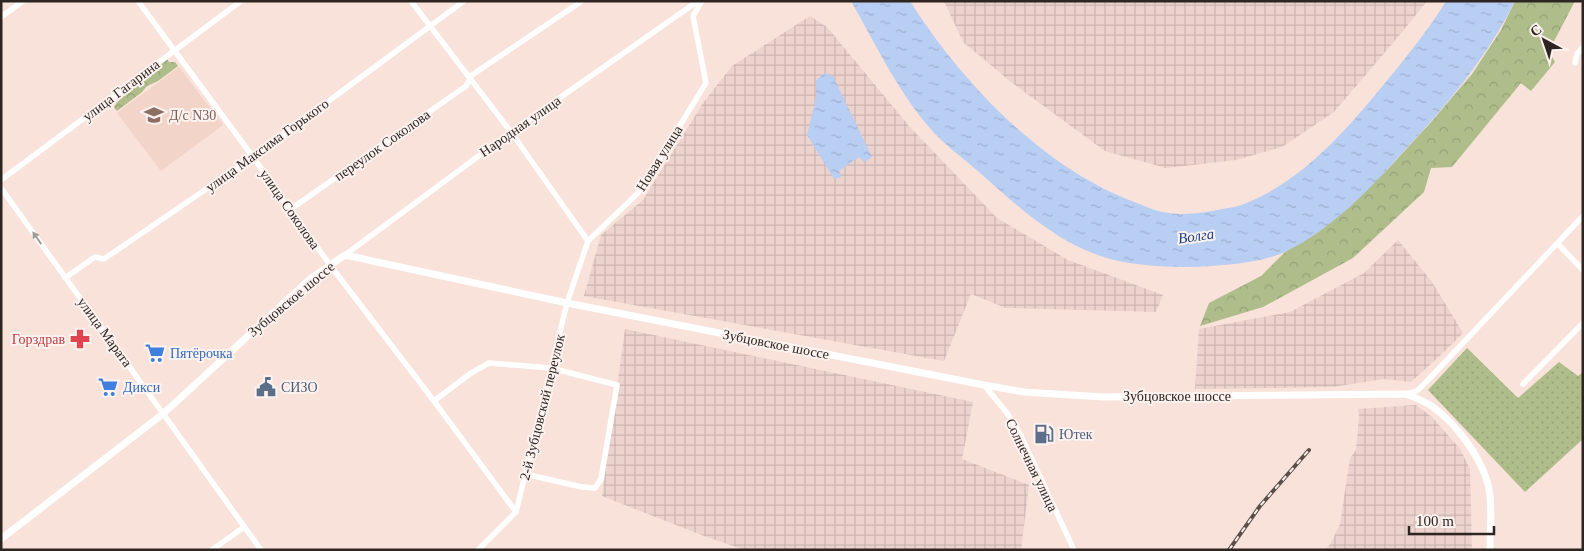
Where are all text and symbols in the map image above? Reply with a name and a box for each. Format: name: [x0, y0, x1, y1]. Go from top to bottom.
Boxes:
north arrow: [1519, 15, 1569, 65]
text: С: [1527, 21, 1545, 39]
street label: улица Гагарина: [80, 56, 163, 124]
street label: Народная улица: [477, 92, 564, 160]
street label: улица Максима Горького: [203, 96, 332, 195]
school or university icon: Д/с N30: [143, 104, 165, 126]
street label: переулок Соколова: [332, 106, 434, 184]
place label: Д/с N30: [169, 108, 216, 123]
street label: Новая улица: [633, 122, 686, 194]
street label: улица Соколова: [257, 167, 323, 253]
water label: Волга: [1177, 226, 1215, 246]
one-way arrow: [32, 232, 42, 245]
street label: Зубцовское шоссе: [245, 259, 338, 340]
street label: улица Марата: [74, 295, 135, 371]
street label: Зубцовское шоссе: [721, 327, 830, 362]
pharmacy icon: Горздрав: [69, 328, 91, 350]
place label: Горздрав: [12, 332, 65, 347]
street label: 2-й Зубцовский переулок: [517, 332, 568, 482]
supermarket icon: Пятёрочка: [144, 342, 166, 364]
place label: Пятёрочка: [170, 346, 233, 361]
supermarket icon: Дикси: [97, 376, 119, 398]
public building icon: СИЗО: [255, 376, 277, 398]
place label: Дикси: [123, 380, 161, 395]
place label: СИЗО: [281, 380, 318, 395]
street label: Зубцовское шоссе: [1123, 389, 1231, 404]
street label: Солнечная улица: [1003, 416, 1061, 515]
fuel station icon: Ютек: [1033, 423, 1055, 445]
place label: Ютек: [1059, 427, 1093, 442]
scale bar: [1409, 504, 1494, 536]
text: 100 m: [1416, 513, 1454, 529]

